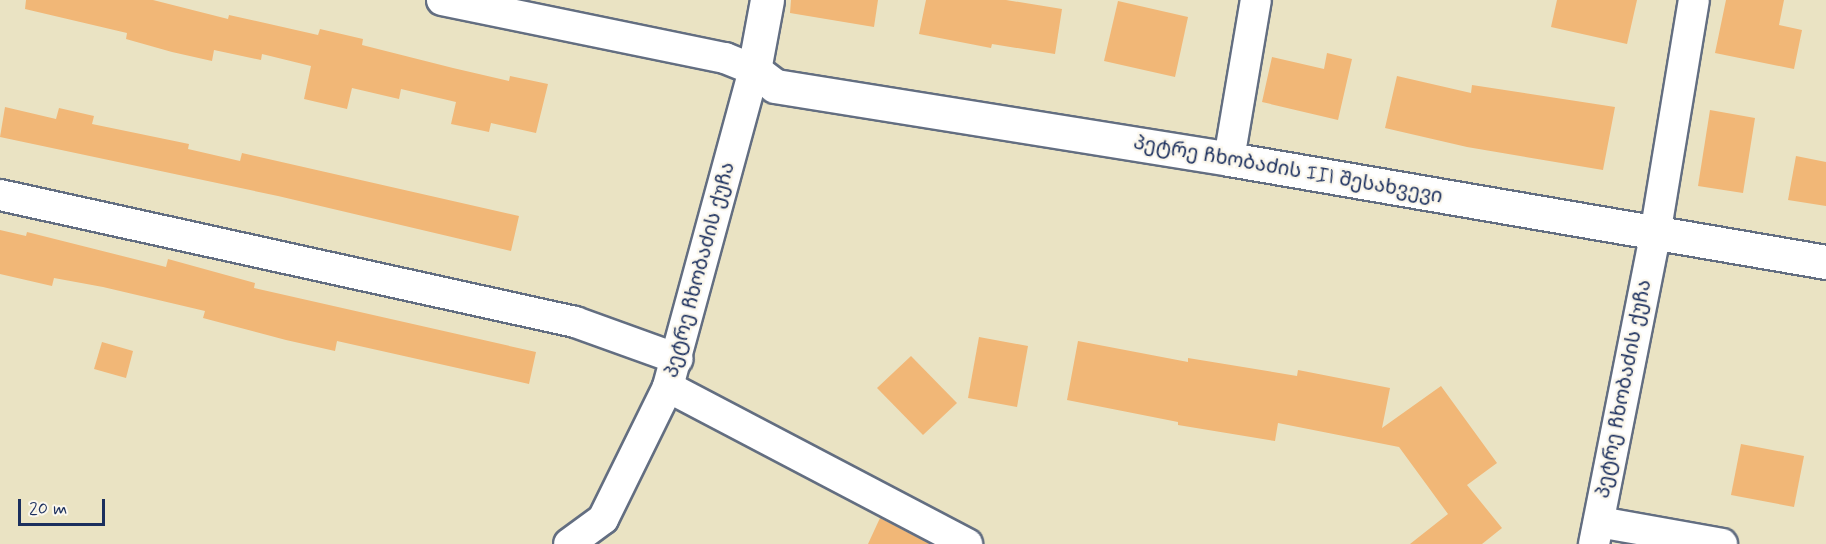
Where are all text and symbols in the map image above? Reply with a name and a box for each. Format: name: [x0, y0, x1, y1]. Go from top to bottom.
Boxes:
street label: პეტრე ჩხობაძის III შესახვევი: [1132, 131, 1444, 209]
street label: პეტრე ჩხობაძის ქუჩა: [660, 160, 740, 380]
street label: პეტრე ჩხობაძის ქუჩა: [1591, 278, 1657, 500]
scale bar: [21, 487, 108, 525]
text: 20 m: [29, 497, 67, 521]

